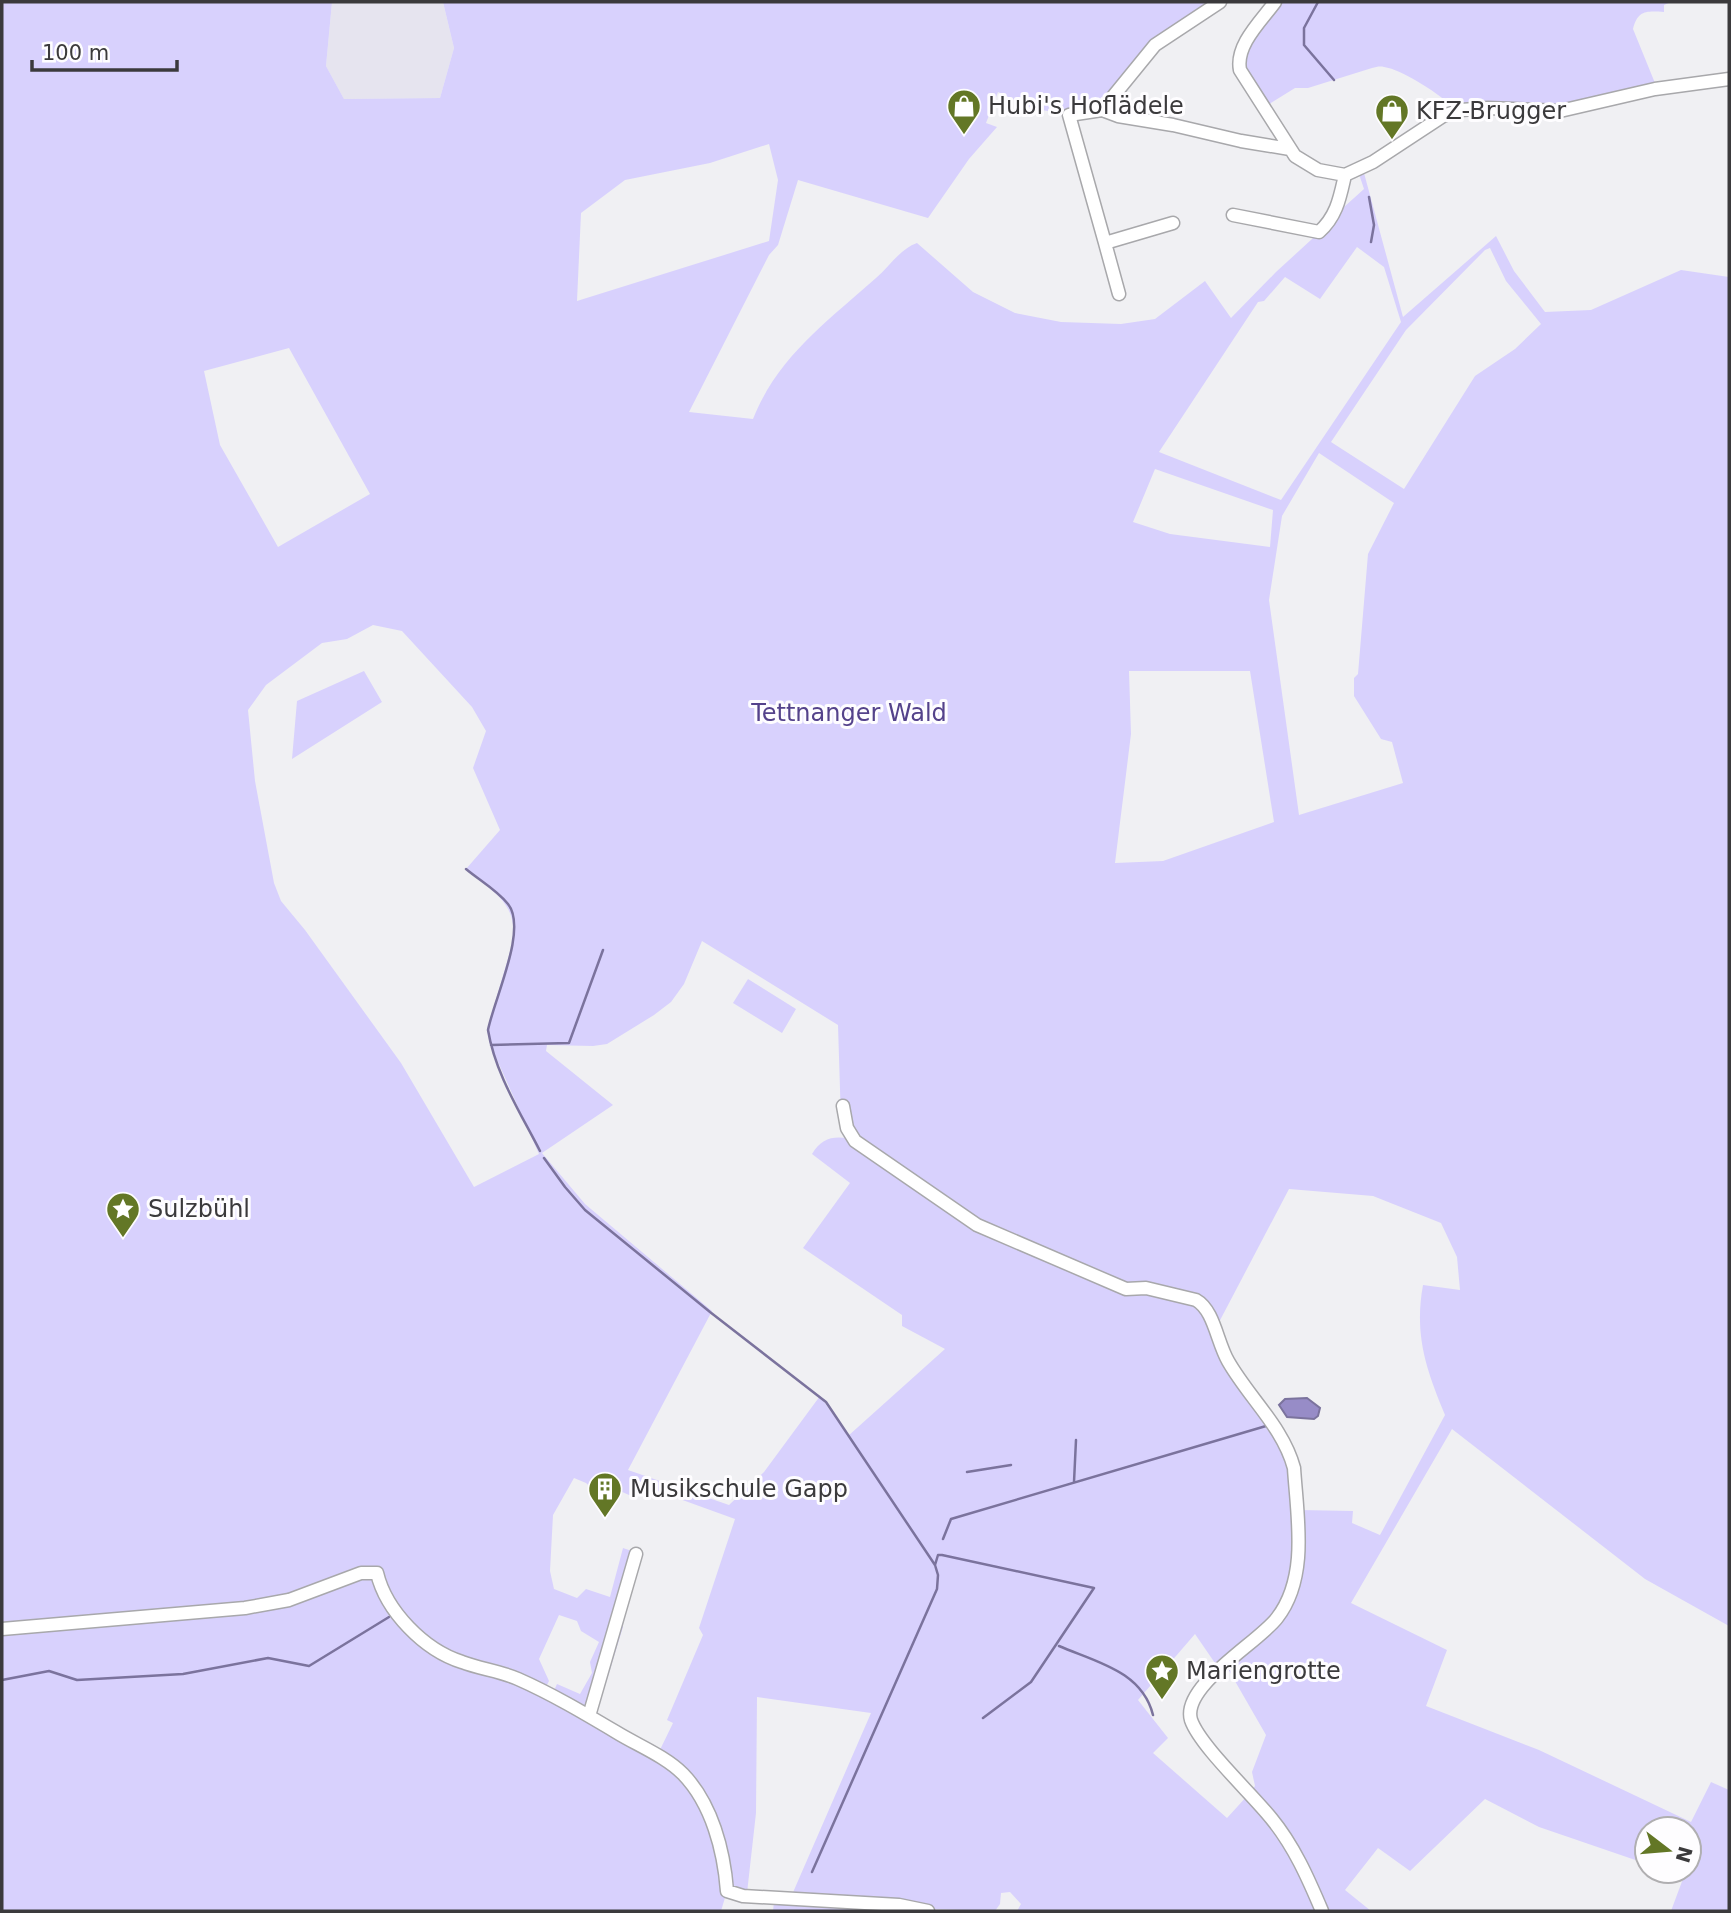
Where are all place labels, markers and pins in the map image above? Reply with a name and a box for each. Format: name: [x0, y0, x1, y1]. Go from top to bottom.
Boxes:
shop icon: Hubi's Hoflädele: [945, 87, 983, 136]
place label: Hubi's Hoflädele: [988, 92, 1184, 120]
shop icon: KFZ-Brugger: [1373, 92, 1411, 141]
place label: KFZ-Brugger: [1416, 97, 1566, 125]
place icon: Sulzbühl: [104, 1190, 142, 1239]
place label: Sulzbühl: [148, 1195, 250, 1223]
building icon: Musikschule Gapp: [586, 1470, 624, 1519]
place label: Musikschule Gapp: [630, 1475, 848, 1503]
place icon: Mariengrotte: [1143, 1652, 1181, 1701]
place label: Mariengrotte: [1186, 1657, 1341, 1685]

